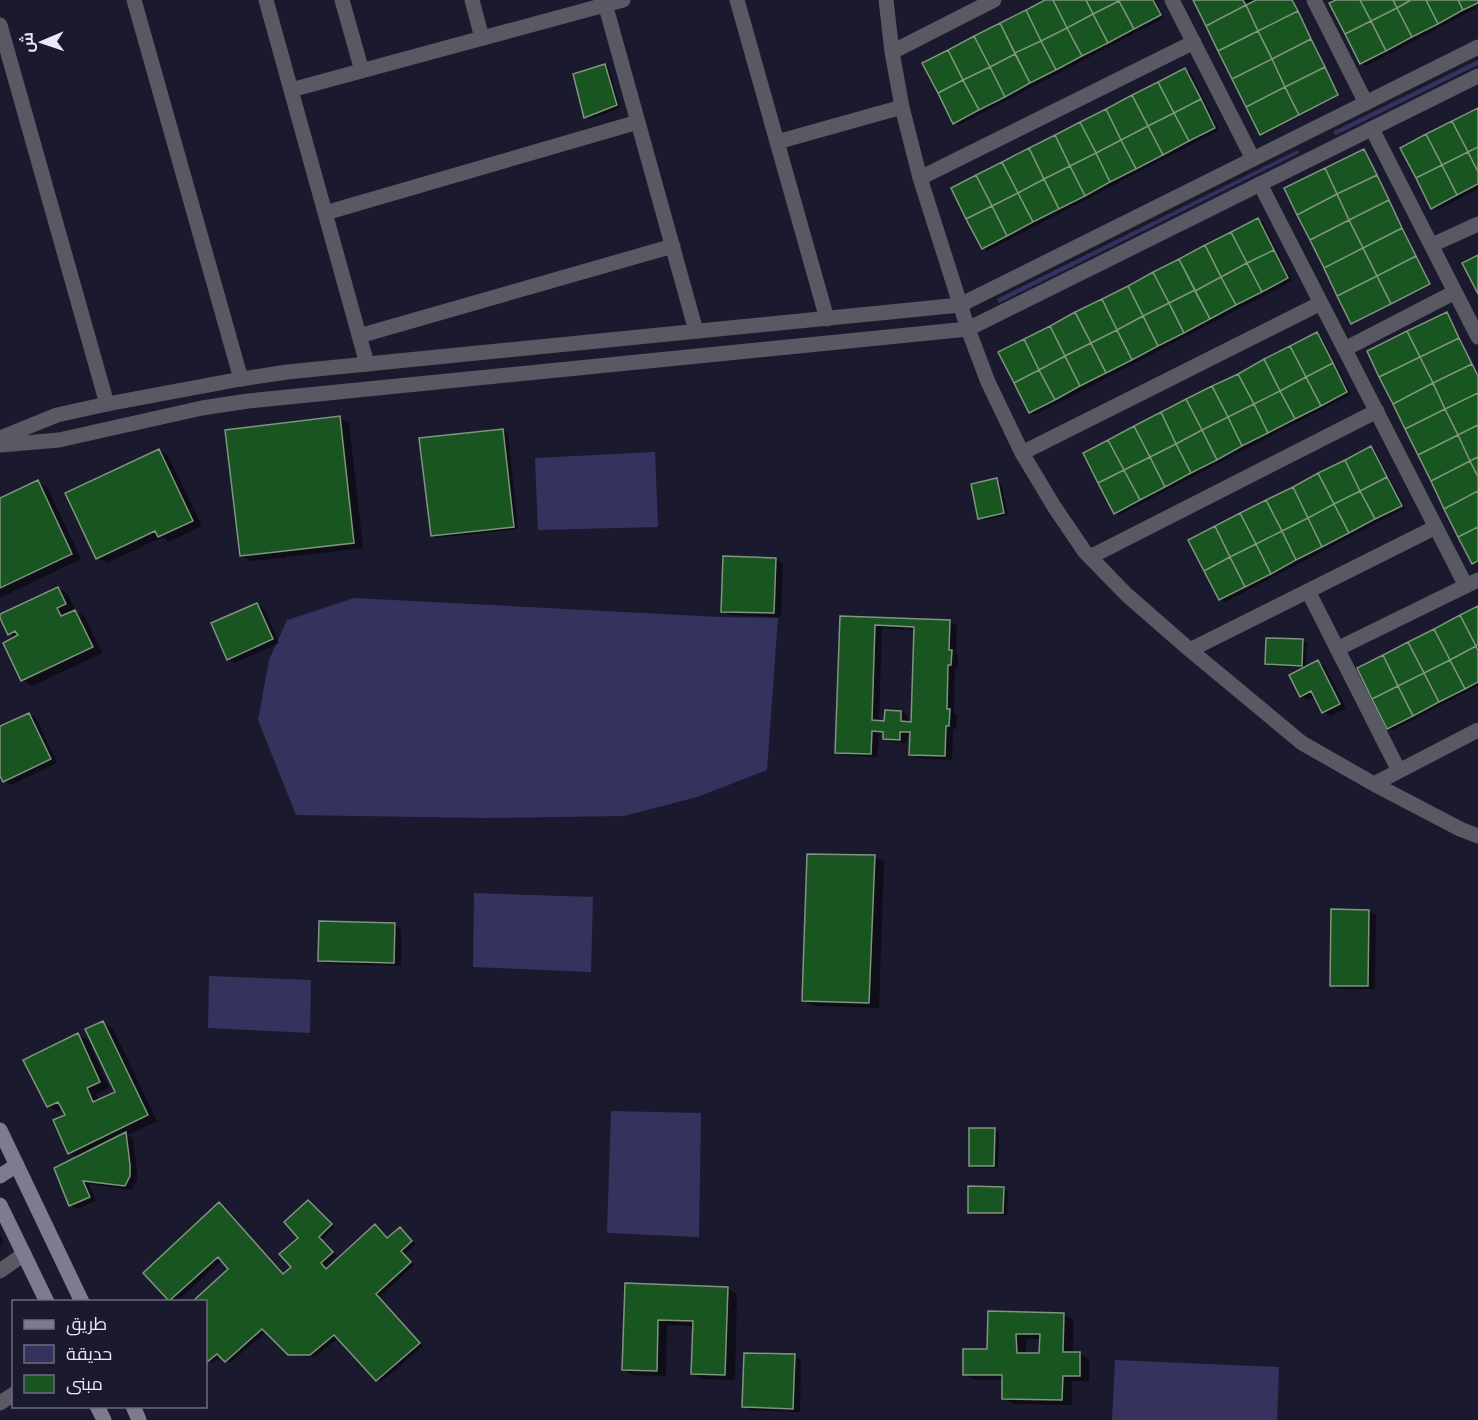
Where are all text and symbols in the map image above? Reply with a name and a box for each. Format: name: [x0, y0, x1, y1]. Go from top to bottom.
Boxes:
north arrow: [12, 12, 72, 72]
text: ش: [19, 32, 37, 53]
legend: [12, 1300, 207, 1408]
text: طريق: [66, 1314, 107, 1336]
text: حديقة: [66, 1344, 112, 1364]
text: مبنى: [66, 1374, 103, 1395]

